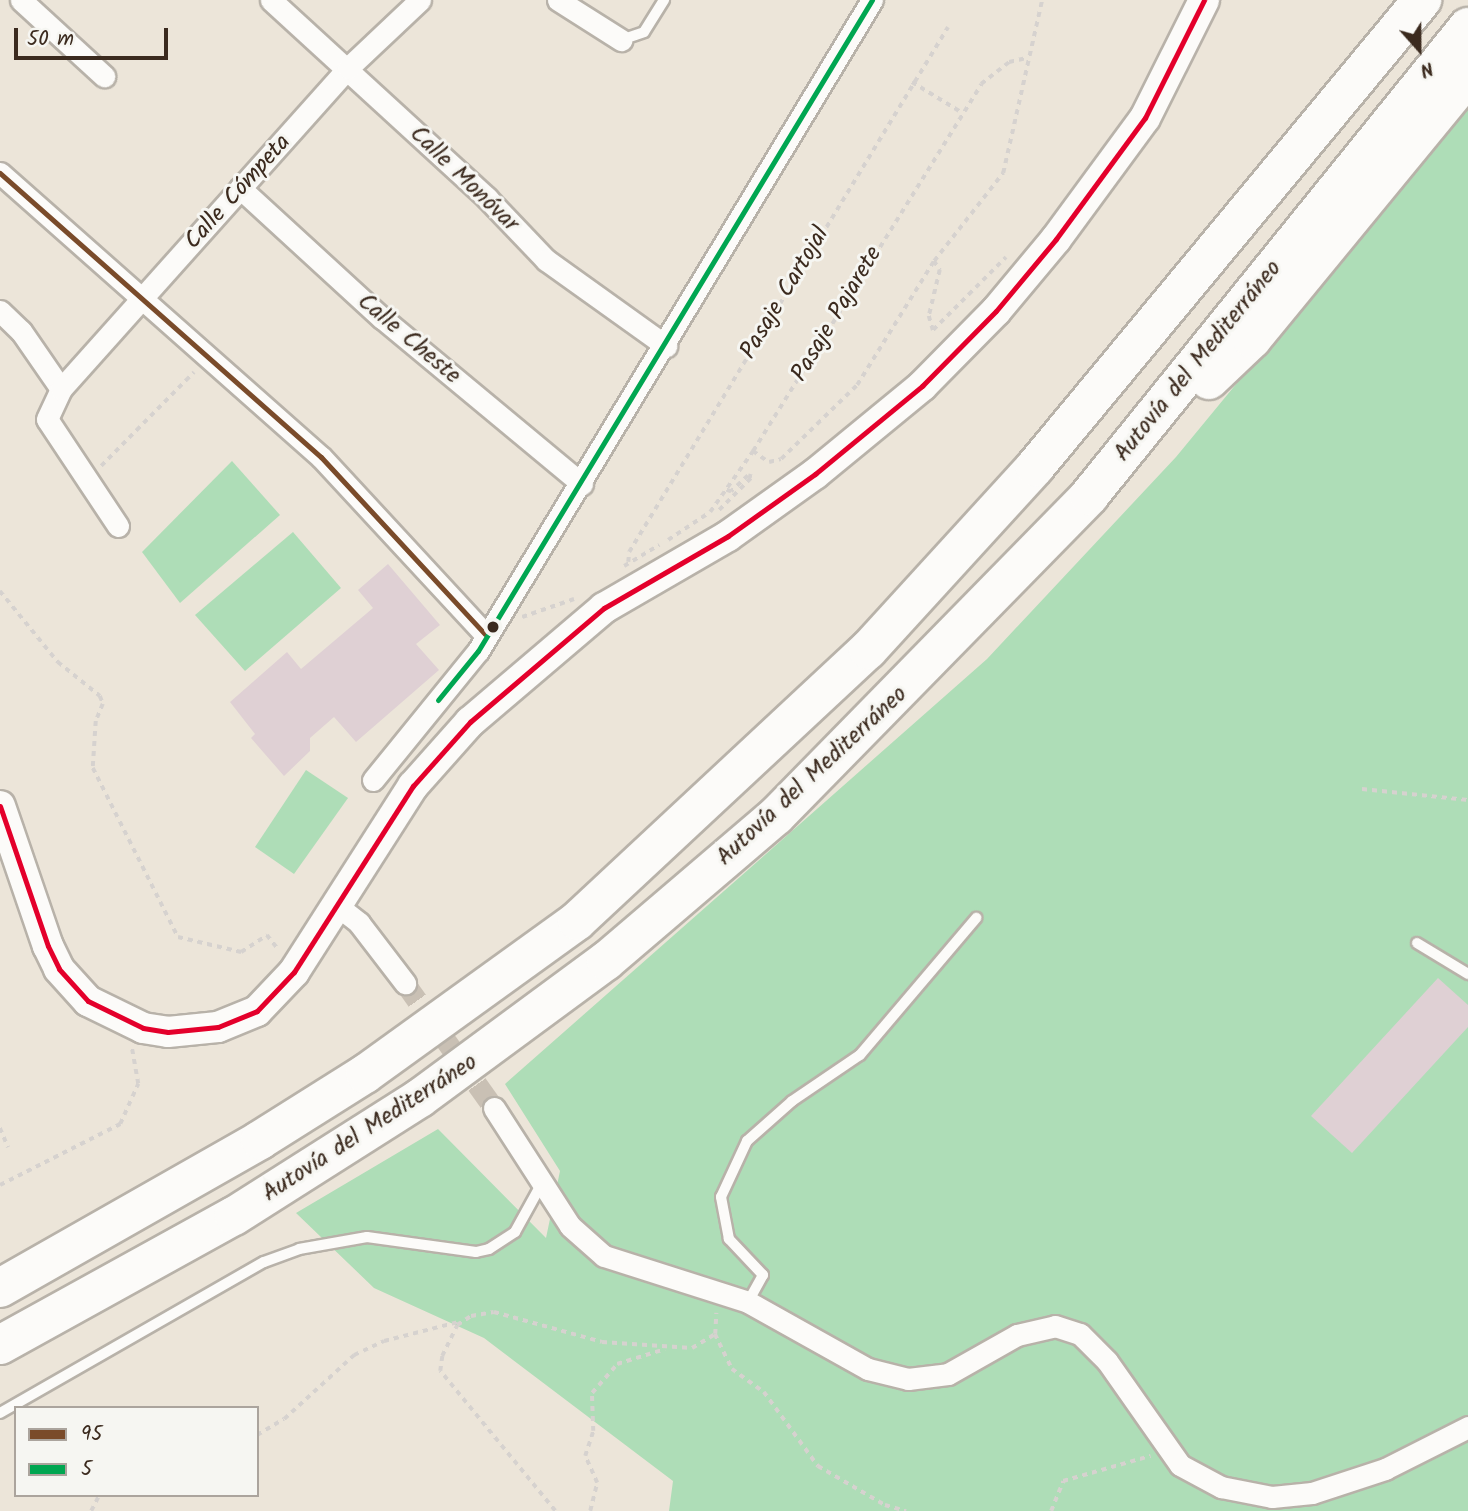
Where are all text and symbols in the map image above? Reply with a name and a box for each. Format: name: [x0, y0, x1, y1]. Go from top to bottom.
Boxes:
scale bar: [18, 14, 172, 58]
north arrow: [1384, 14, 1454, 84]
text: 50 m: [27, 23, 74, 56]
text: N: [1416, 52, 1438, 85]
street label: Calle Monóvar: [403, 120, 525, 238]
street label: Calle Cómpeta: [179, 129, 297, 255]
street label: Pasaje Cartojal: [734, 222, 836, 364]
street label: Pasaje Pajarete: [785, 241, 889, 387]
street label: Autovía del Mediterráneo: [1108, 255, 1288, 467]
street label: Calle Cheste: [351, 287, 467, 391]
unlabelled marker: [486, 620, 500, 634]
street label: Autovía del Mediterráneo: [711, 680, 913, 872]
street label: Autovía del Mediterráneo: [257, 1048, 483, 1208]
legend: [14, 1406, 259, 1497]
text: 95: [81, 1418, 103, 1451]
text: 5: [81, 1453, 92, 1486]

